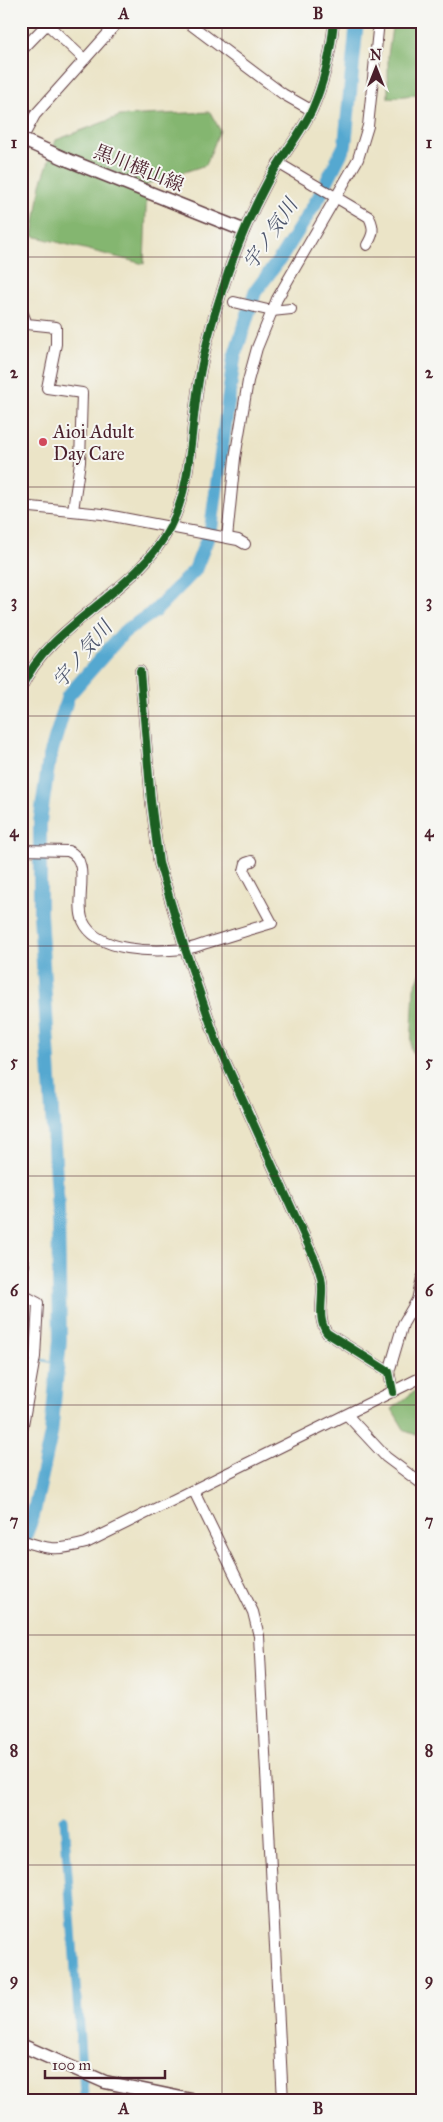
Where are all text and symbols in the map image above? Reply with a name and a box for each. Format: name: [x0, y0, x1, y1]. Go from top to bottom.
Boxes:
text: A: [118, 4, 130, 23]
text: B: [313, 4, 323, 23]
north arrow: [350, 42, 400, 92]
text: N: [370, 47, 382, 64]
text: 1: [11, 133, 18, 152]
text: 1: [426, 133, 433, 152]
street label: 黒川横山線: [91, 140, 187, 196]
water label: 宇ノ気川: [238, 192, 303, 274]
text: 2: [10, 363, 19, 382]
text: 2: [425, 363, 434, 382]
place label: Aioi Adult Day Care: [52, 420, 134, 465]
marker: Aioi Adult Day Care: [37, 436, 49, 448]
text: 3: [11, 592, 17, 612]
text: 3: [426, 592, 432, 612]
water label: 宇ノ気川: [47, 614, 118, 692]
text: 4: [10, 822, 20, 842]
text: 4: [425, 822, 435, 842]
text: 5: [10, 1052, 18, 1071]
text: 5: [425, 1052, 433, 1071]
text: 6: [10, 1281, 19, 1300]
text: 6: [425, 1281, 434, 1300]
text: 7: [10, 1511, 19, 1530]
text: 7: [425, 1511, 434, 1530]
text: 8: [10, 1741, 18, 1760]
text: 8: [425, 1741, 433, 1760]
text: 9: [10, 1970, 18, 1990]
text: 9: [425, 1970, 433, 1990]
scale bar: [45, 2047, 165, 2079]
text: 100 m: [52, 2056, 92, 2074]
text: A: [118, 2099, 130, 2118]
text: B: [313, 2099, 323, 2118]

